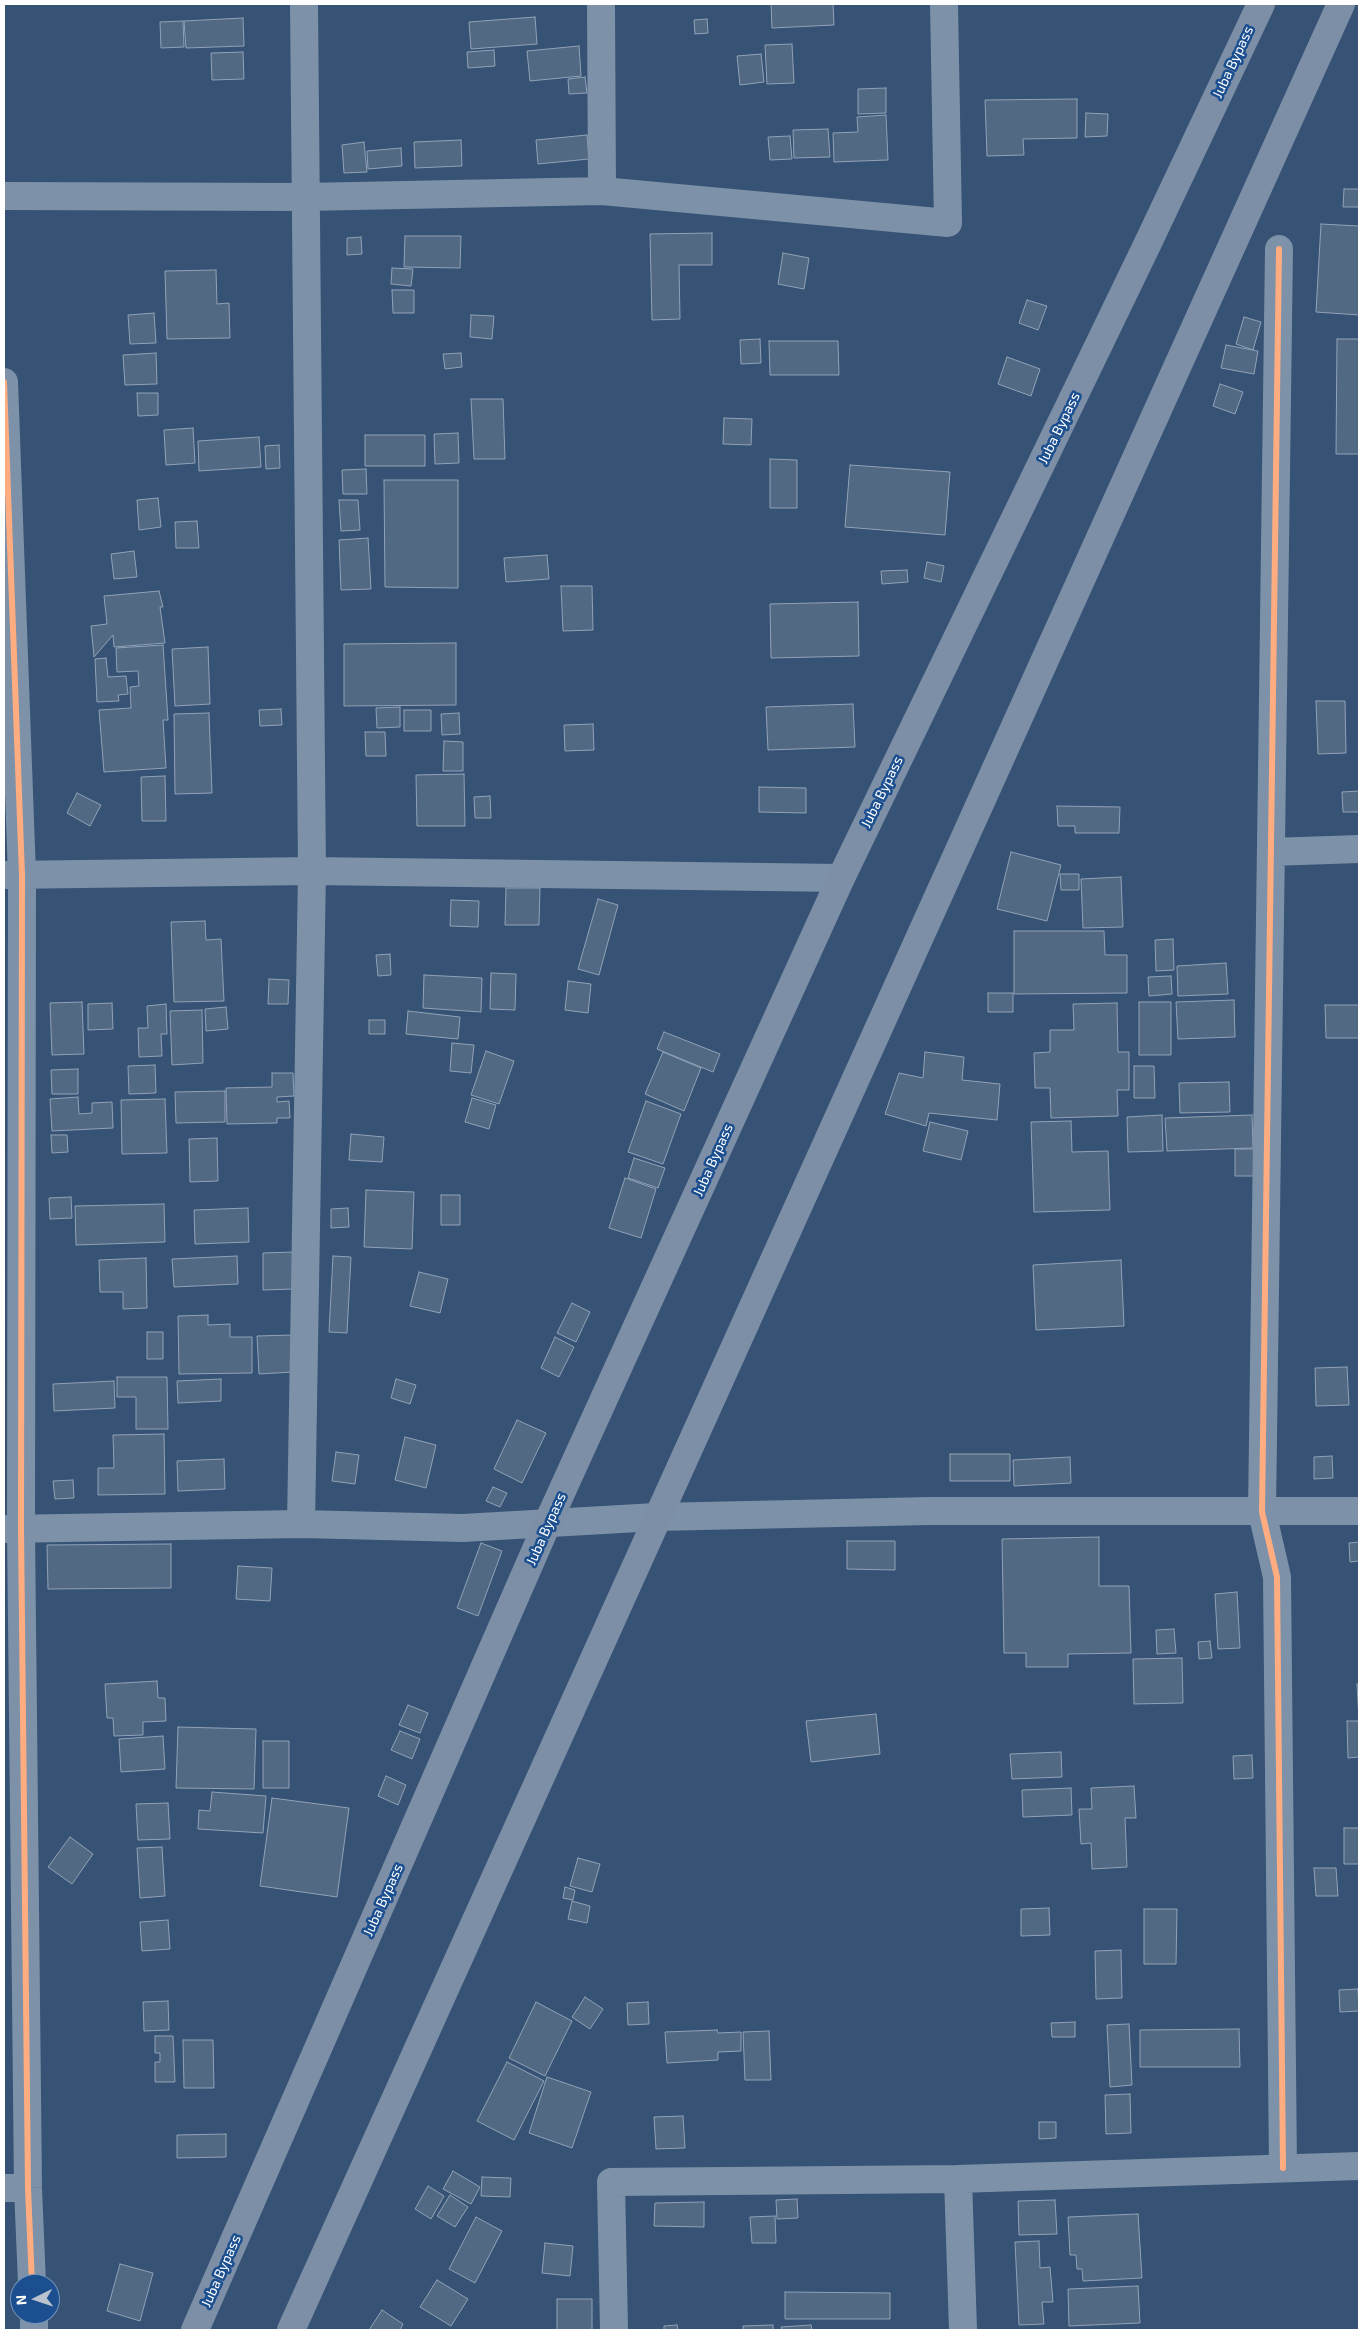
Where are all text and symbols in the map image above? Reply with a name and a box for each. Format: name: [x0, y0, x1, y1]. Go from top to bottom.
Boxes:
street label: Juba Bypass: [1209, 23, 1257, 101]
street label: Juba Bypass: [1034, 389, 1084, 467]
street label: Juba Bypass: [857, 753, 907, 831]
street label: Juba Bypass: [690, 1121, 736, 1199]
street label: Juba Bypass: [523, 1490, 569, 1568]
street label: Juba Bypass: [360, 1861, 406, 1939]
street label: Juba Bypass: [198, 2232, 244, 2310]
north arrow: [10, 2274, 60, 2324]
text: N: [12, 2294, 29, 2306]

